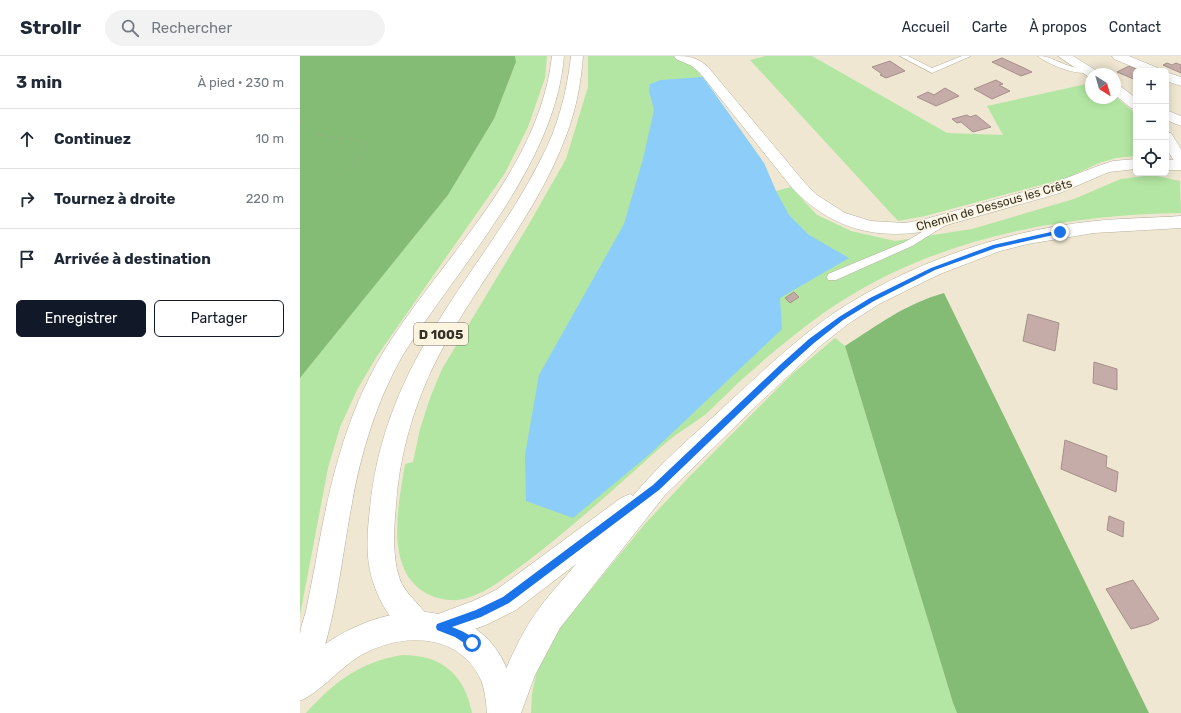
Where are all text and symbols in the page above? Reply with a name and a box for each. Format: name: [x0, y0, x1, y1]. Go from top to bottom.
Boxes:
search box: [105, 10, 385, 46]
text: Strollr: [20, 16, 81, 39]
icon: search: [119, 17, 141, 39]
text: Rechercher: [151, 19, 232, 37]
text: Accueil: [902, 19, 950, 36]
text: Carte: [972, 19, 1007, 36]
text: À propos: [1029, 19, 1087, 36]
text: Contact: [1109, 19, 1161, 36]
north arrow: [1085, 68, 1121, 104]
map controls: [1133, 68, 1169, 176]
button: +: [1133, 68, 1169, 104]
text: 3 min: [16, 72, 62, 92]
text: À pied · 230 m: [197, 75, 284, 90]
button: −: [1133, 104, 1169, 140]
icon: ahead: [16, 128, 38, 150]
text: Continuez: [54, 130, 131, 148]
text: 10 m: [255, 131, 284, 146]
button: locate: [1133, 140, 1169, 176]
street label: Chemin de Dessous les Crêts: [914, 176, 1074, 234]
icon: right: [16, 188, 38, 210]
text: Tournez à droite: [54, 190, 175, 208]
text: 220 m: [246, 191, 284, 206]
route end: [1051, 223, 1069, 241]
icon: arrive: [16, 248, 38, 270]
text: Arrivée à destination: [54, 250, 211, 268]
button: Enregistrer: [16, 300, 146, 337]
button: Partager: [154, 300, 284, 337]
road number: D 1005: [414, 323, 468, 345]
route start: [463, 634, 481, 652]

